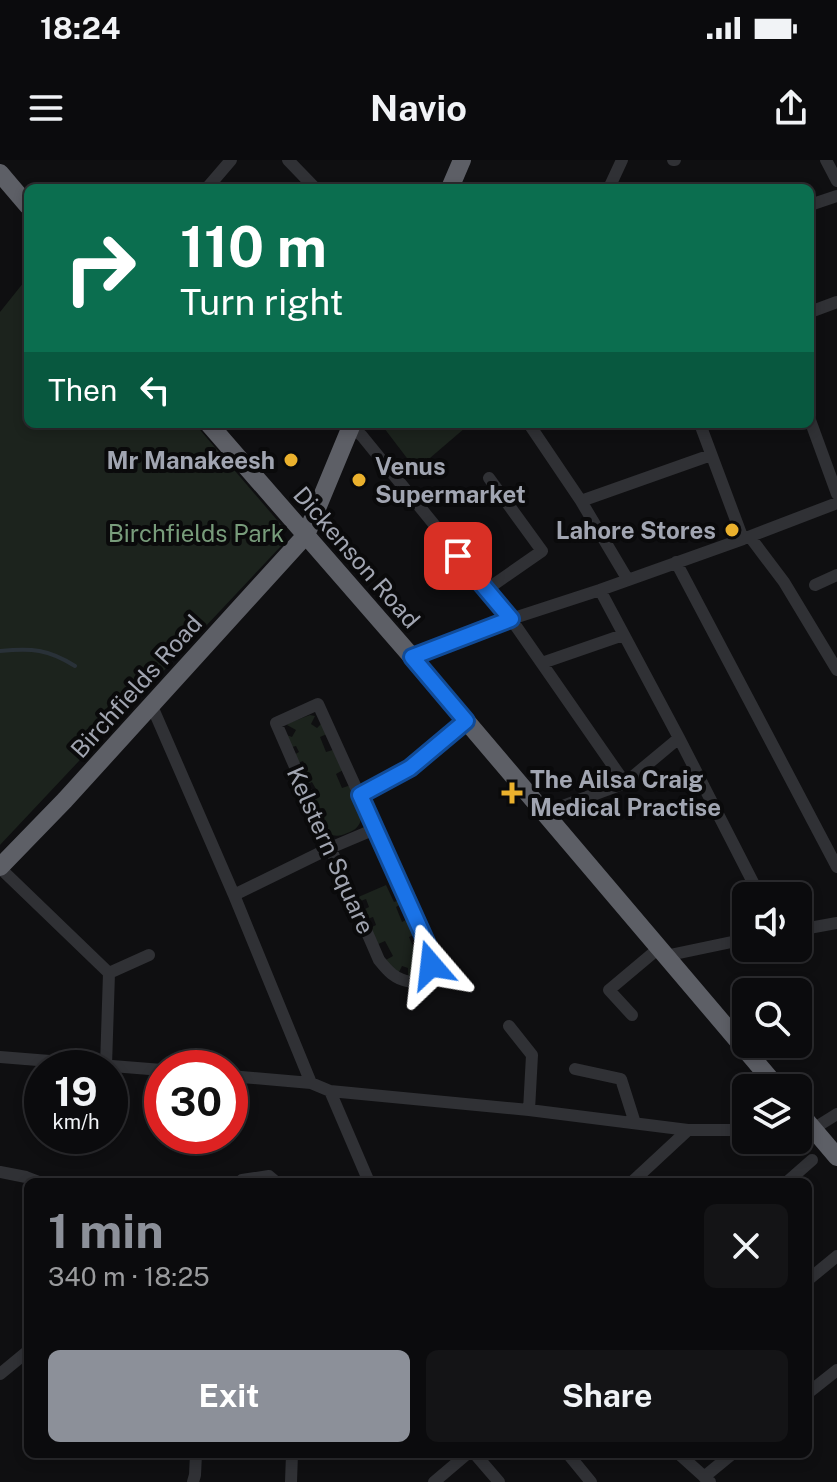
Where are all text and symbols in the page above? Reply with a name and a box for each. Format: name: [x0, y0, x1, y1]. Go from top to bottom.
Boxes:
text: 18:24: [40, 10, 120, 46]
icon: menu: [24, 86, 68, 130]
icon: share: [769, 86, 813, 130]
text: Navio: [370, 87, 467, 129]
text: 110 m: [180, 214, 327, 280]
icon: right: [48, 216, 152, 320]
text: Turn right: [180, 281, 343, 323]
icon: left: [133, 368, 177, 412]
text: Then: [48, 372, 117, 408]
place label: Mr Manakeesh: [107, 446, 275, 474]
marker: Mr Manakeesh: [282, 451, 300, 469]
place label: Venus Supermarket: [375, 452, 526, 508]
marker: Venus Supermarket: [350, 471, 368, 489]
street label: Dickenson Road: [288, 481, 426, 633]
place label: Lahore Stores: [556, 516, 716, 544]
park label: Birchfields Park: [108, 519, 284, 547]
marker: Lahore Stores: [723, 521, 741, 539]
pin: [424, 522, 492, 590]
icon: arrive: [436, 534, 480, 578]
street label: Birchfields Road: [65, 609, 207, 763]
street label: Kelstern Square: [282, 762, 380, 938]
place label: The Ailsa Craig Medical Practise: [530, 765, 721, 821]
marker: The Ailsa Craig Medical Practise: [501, 782, 523, 804]
map controls: [732, 882, 812, 1154]
button: sound: [732, 882, 812, 962]
position arrow: [389, 923, 473, 1007]
button: search: [732, 978, 812, 1058]
speed limit sign: 30: [144, 1050, 248, 1154]
text: 19: [54, 1068, 98, 1115]
button: layers: [732, 1074, 812, 1154]
text: km/h: [52, 1110, 100, 1134]
text: 1 min: [48, 1202, 164, 1259]
button: close: [704, 1204, 788, 1288]
text: 340 m · 18:25: [48, 1261, 210, 1292]
button: Exit: [48, 1350, 410, 1442]
button: Share: [426, 1350, 788, 1442]

